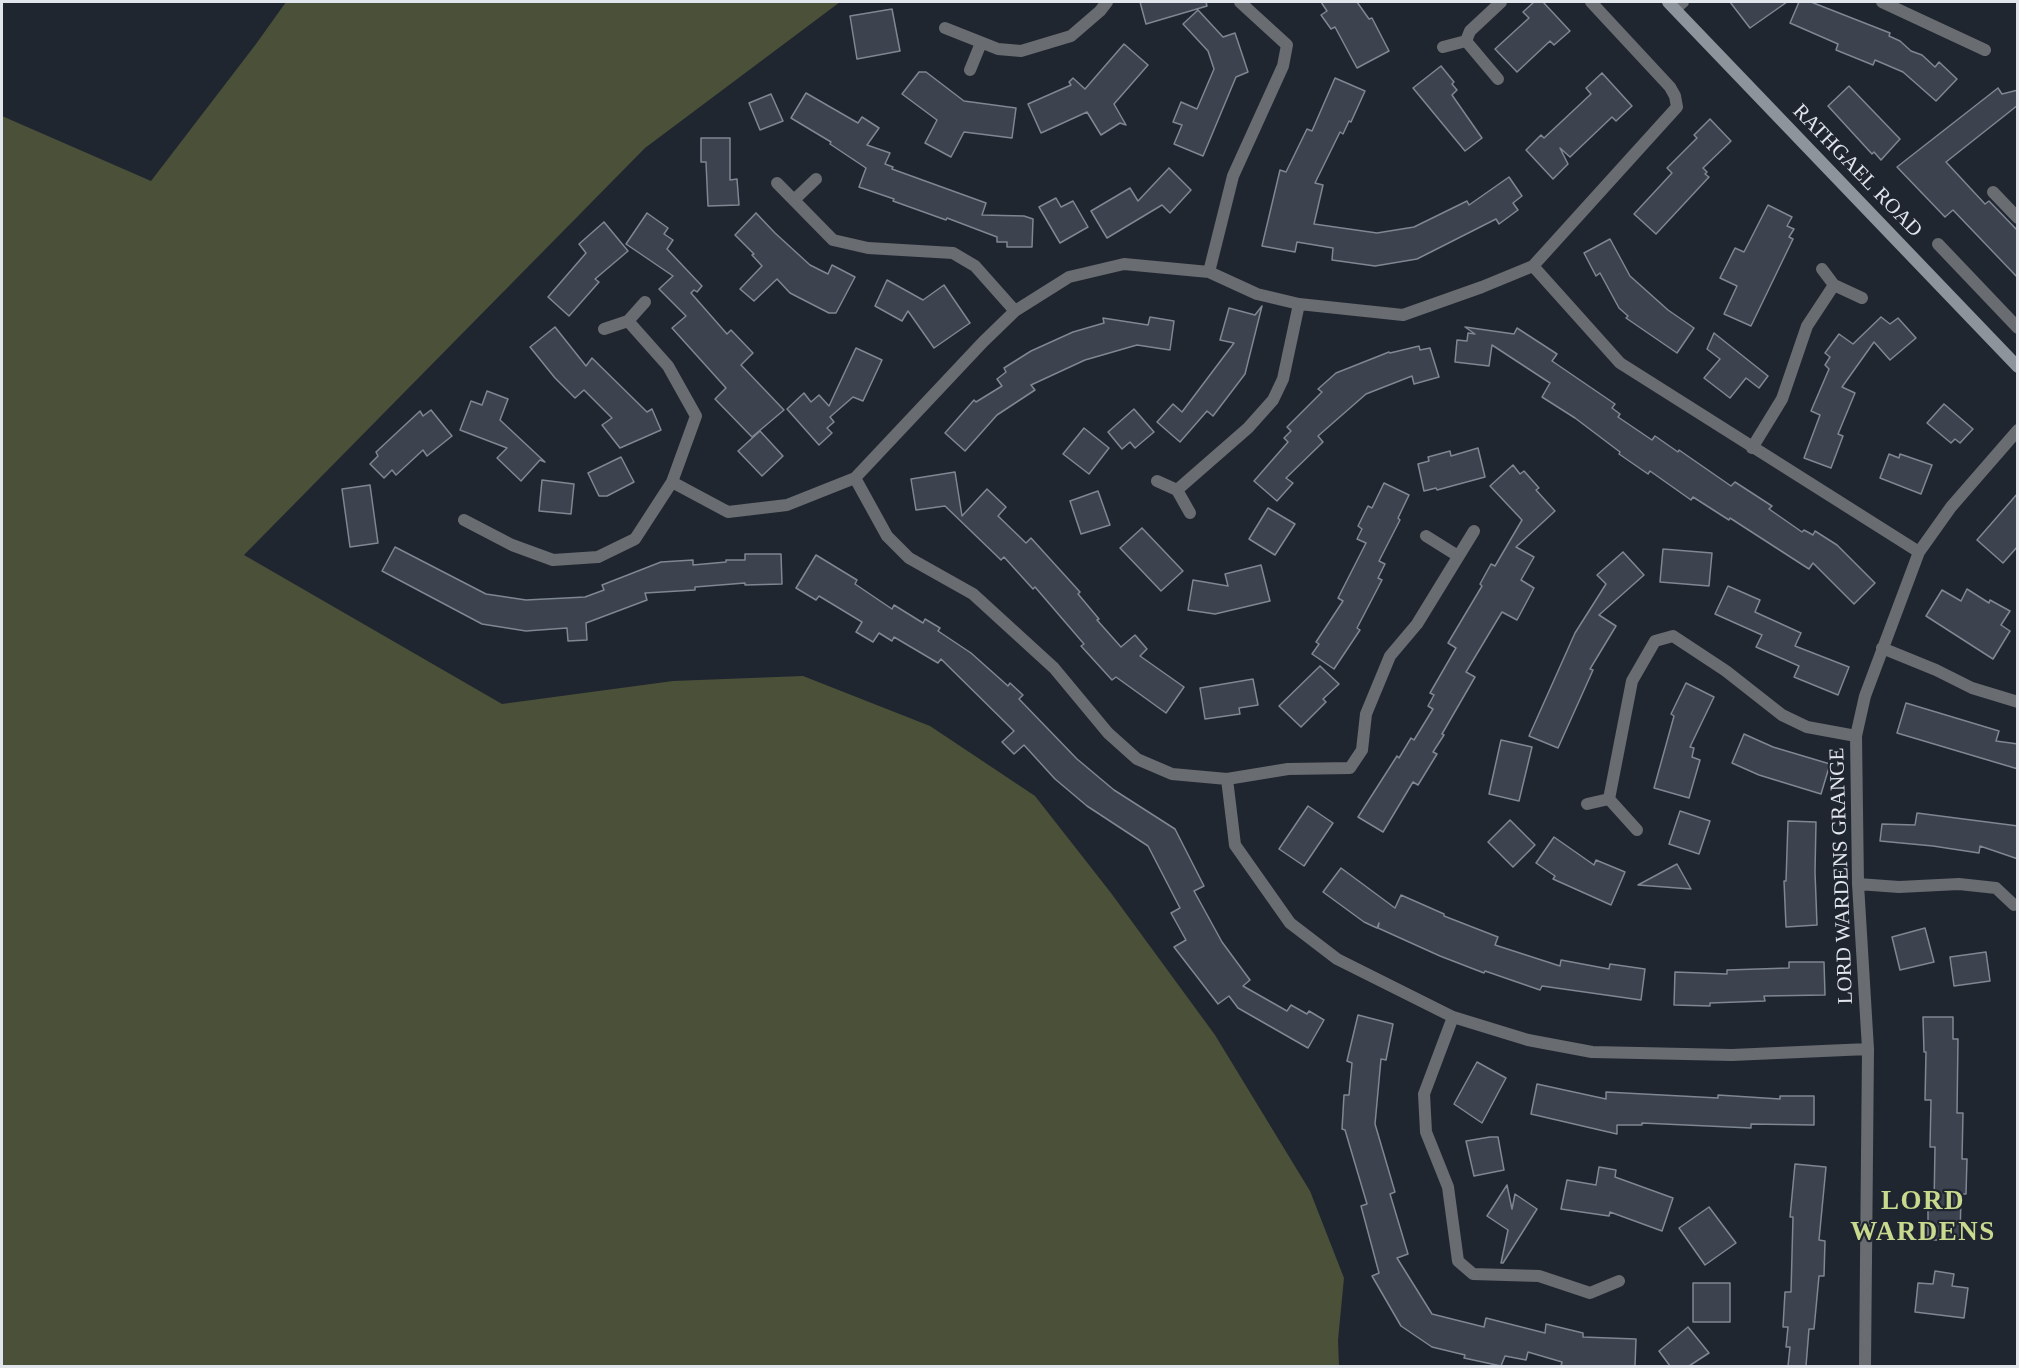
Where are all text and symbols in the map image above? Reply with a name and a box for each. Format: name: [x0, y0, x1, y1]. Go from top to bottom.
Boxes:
street label: RATHGAEL ROAD: [1787, 99, 1927, 243]
street label: LORD WARDENS GRANGE: [1825, 747, 1859, 1005]
district label: LORD WARDENS: [1850, 1186, 1996, 1249]

